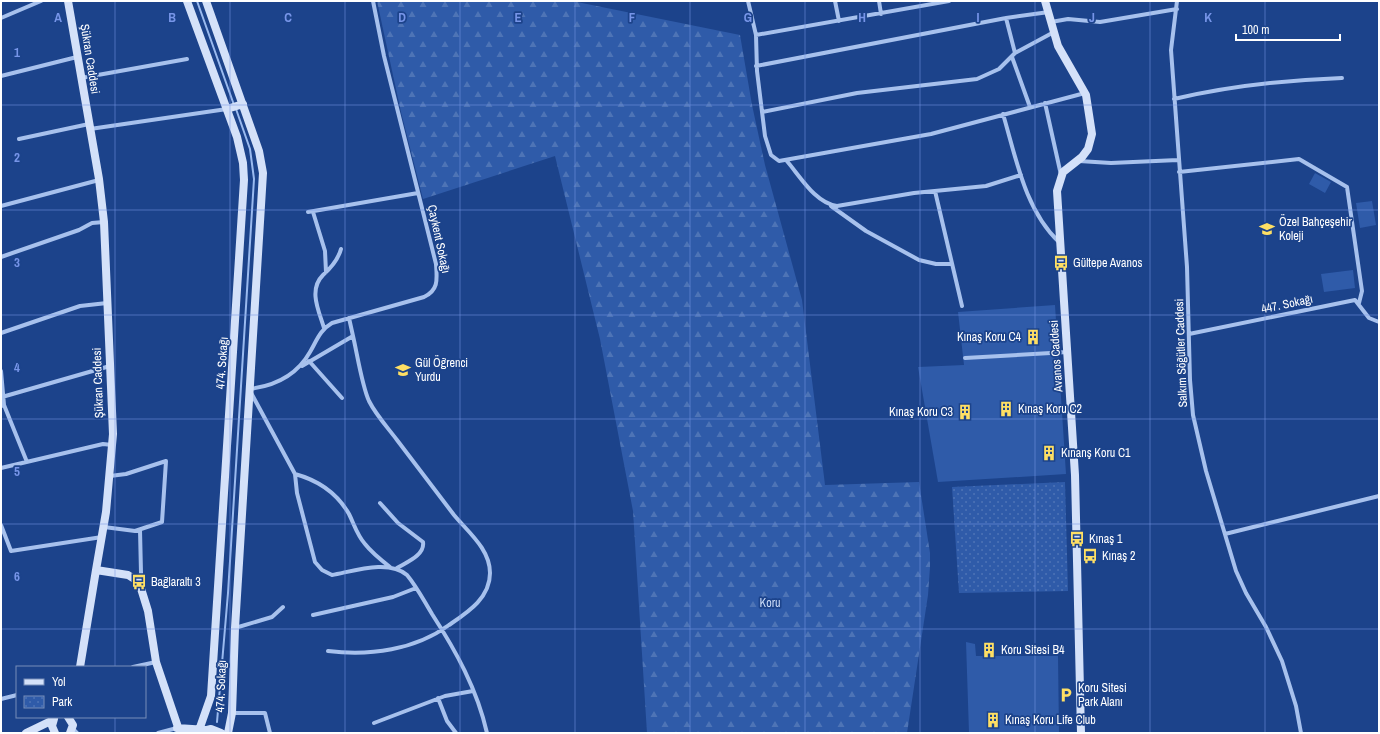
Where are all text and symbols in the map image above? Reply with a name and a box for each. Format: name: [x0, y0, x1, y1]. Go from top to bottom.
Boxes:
text: A: [54, 9, 62, 26]
text: B: [168, 9, 176, 26]
text: C: [284, 9, 292, 26]
text: D: [398, 9, 406, 26]
text: E: [514, 9, 522, 26]
text: F: [629, 9, 636, 26]
text: G: [744, 9, 752, 26]
text: H: [858, 9, 866, 26]
text: I: [977, 9, 980, 26]
text: J: [1089, 9, 1095, 26]
text: K: [1204, 9, 1212, 26]
scale bar: [1236, 16, 1340, 42]
text: 100 m: [1242, 22, 1269, 38]
street label: Şükran Caddesi: [77, 23, 103, 95]
text: 1: [14, 44, 20, 61]
text: 2: [14, 149, 20, 166]
street label: Çaykent Sokağı: [424, 203, 454, 275]
place label: Özel Bahçeşehir Koleji: [1279, 213, 1352, 244]
school or university icon: Özel Bahçeşehir Koleji: [1258, 220, 1276, 238]
text: 3: [14, 254, 20, 271]
bus stop icon: Gültepe Avanos: [1052, 254, 1070, 272]
place label: Gültepe Avanos: [1073, 255, 1142, 271]
street label: 447. Sokağı: [1260, 291, 1314, 317]
street label: Salkım Söğütler Caddesi: [1171, 298, 1191, 408]
street label: Avanos Caddesi: [1046, 320, 1067, 393]
building icon: Kınaş Koru C4: [1024, 328, 1042, 346]
place label: Kınaş Koru C4: [957, 329, 1022, 345]
street label: 474. Sokağı: [212, 336, 232, 390]
street label: Şükran Caddesi: [89, 347, 107, 419]
place label: Gül Öğrenci Yurdu: [415, 354, 468, 385]
text: 4: [14, 359, 20, 376]
school or university icon: Gül Öğrenci Yurdu: [394, 361, 412, 379]
building icon: Kınaş Koru C2: [997, 400, 1015, 418]
place label: Kınaş Koru C2: [1018, 401, 1082, 417]
building icon: Kınaş Koru C3: [956, 403, 974, 421]
place label: Kınaş Koru C3: [889, 404, 953, 420]
building icon: Kınanş Koru C1: [1040, 444, 1058, 462]
place label: Kınanş Koru C1: [1061, 445, 1131, 461]
text: 5: [14, 463, 20, 480]
bus stop icon: Kınaş 1: [1068, 530, 1086, 548]
place label: Kınaş 1: [1089, 531, 1123, 547]
bus stop icon: Kınaş 2: [1081, 547, 1099, 565]
place label: Kınaş 2: [1102, 548, 1135, 564]
text: 6: [14, 568, 20, 585]
bus stop icon: Bağlaraltı 3: [130, 573, 148, 591]
place label: Bağlaraltı 3: [151, 574, 201, 590]
park label: Koru: [760, 595, 780, 611]
building icon: Koru Sitesi B4: [980, 641, 998, 659]
place label: Koru Sitesi B4: [1001, 642, 1065, 658]
street label: 474. Sokağı: [212, 659, 230, 713]
legend: [16, 666, 146, 718]
text: Yol: [52, 674, 65, 690]
place label: Koru Sitesi Park Alanı: [1078, 680, 1127, 710]
parking icon: Koru Sitesi Park Alanı: [1057, 686, 1075, 704]
text: Park: [52, 694, 72, 710]
building icon: Kınaş Koru Life Club: [984, 711, 1002, 729]
place label: Kınaş Koru Life Club: [1005, 712, 1096, 728]

